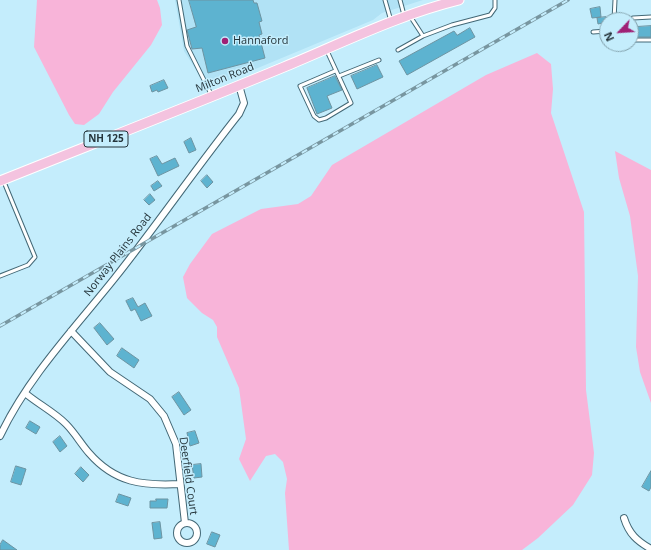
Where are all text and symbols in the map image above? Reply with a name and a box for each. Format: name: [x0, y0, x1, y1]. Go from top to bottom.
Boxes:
north arrow: [599, 12, 639, 52]
text: N: [600, 30, 617, 44]
place label: Hannaford: [233, 34, 288, 48]
marker: Hannaford: [220, 36, 230, 46]
street label: Milton Road: [194, 60, 256, 96]
road number: NH 125: [84, 131, 128, 147]
street label: Norway Plains Road: [81, 211, 155, 299]
street label: Deerfield Court: [176, 436, 200, 516]

